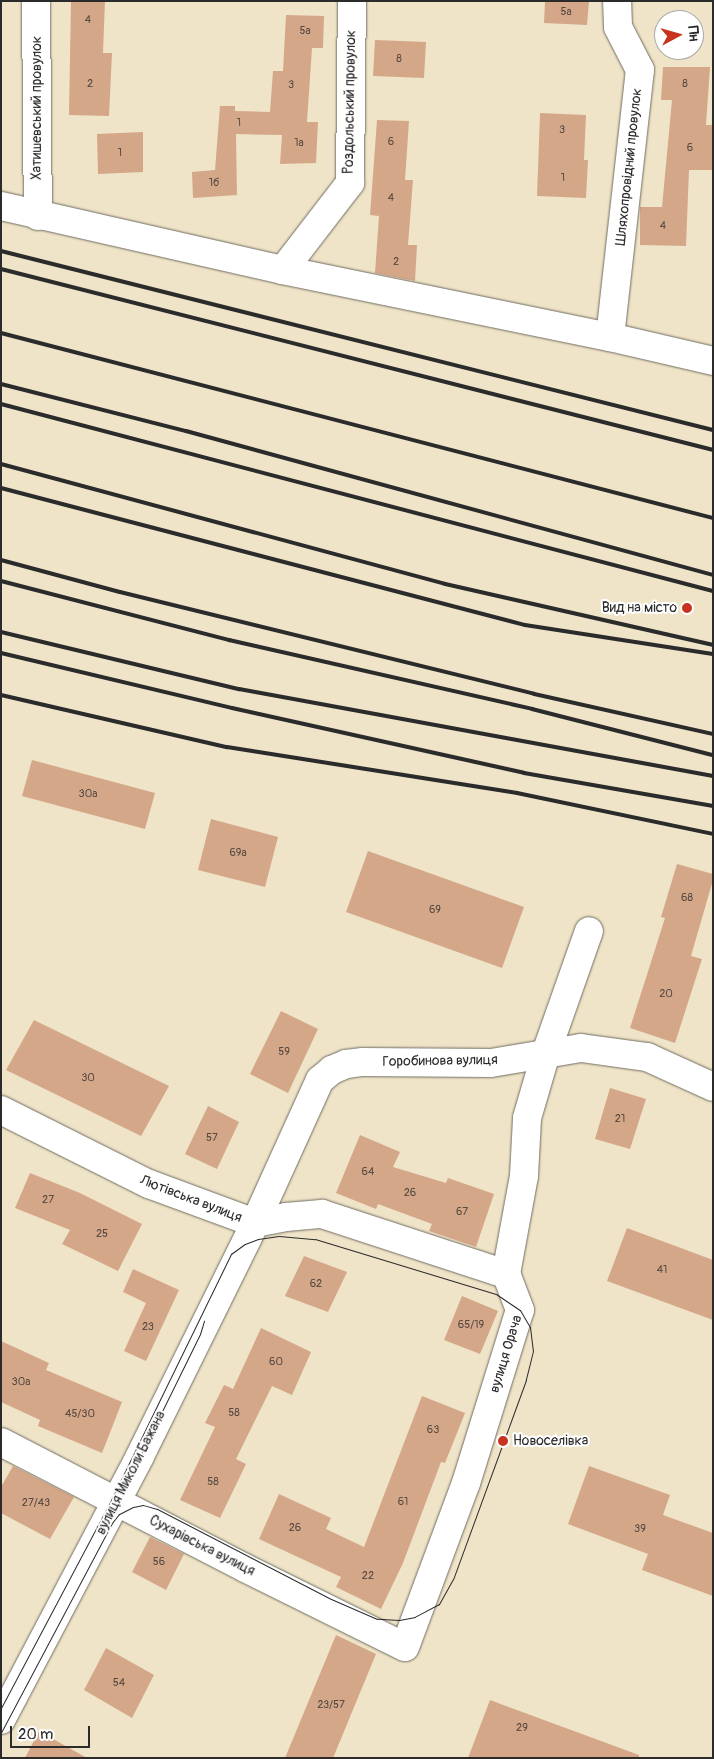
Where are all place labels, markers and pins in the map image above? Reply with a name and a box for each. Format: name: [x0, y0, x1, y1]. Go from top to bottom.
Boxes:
place label: Вид на місто: [602, 600, 677, 616]
marker: Вид на місто: [681, 602, 693, 614]
place label: Новоселівка: [513, 1433, 588, 1449]
marker: Новоселівка: [497, 1435, 509, 1447]

